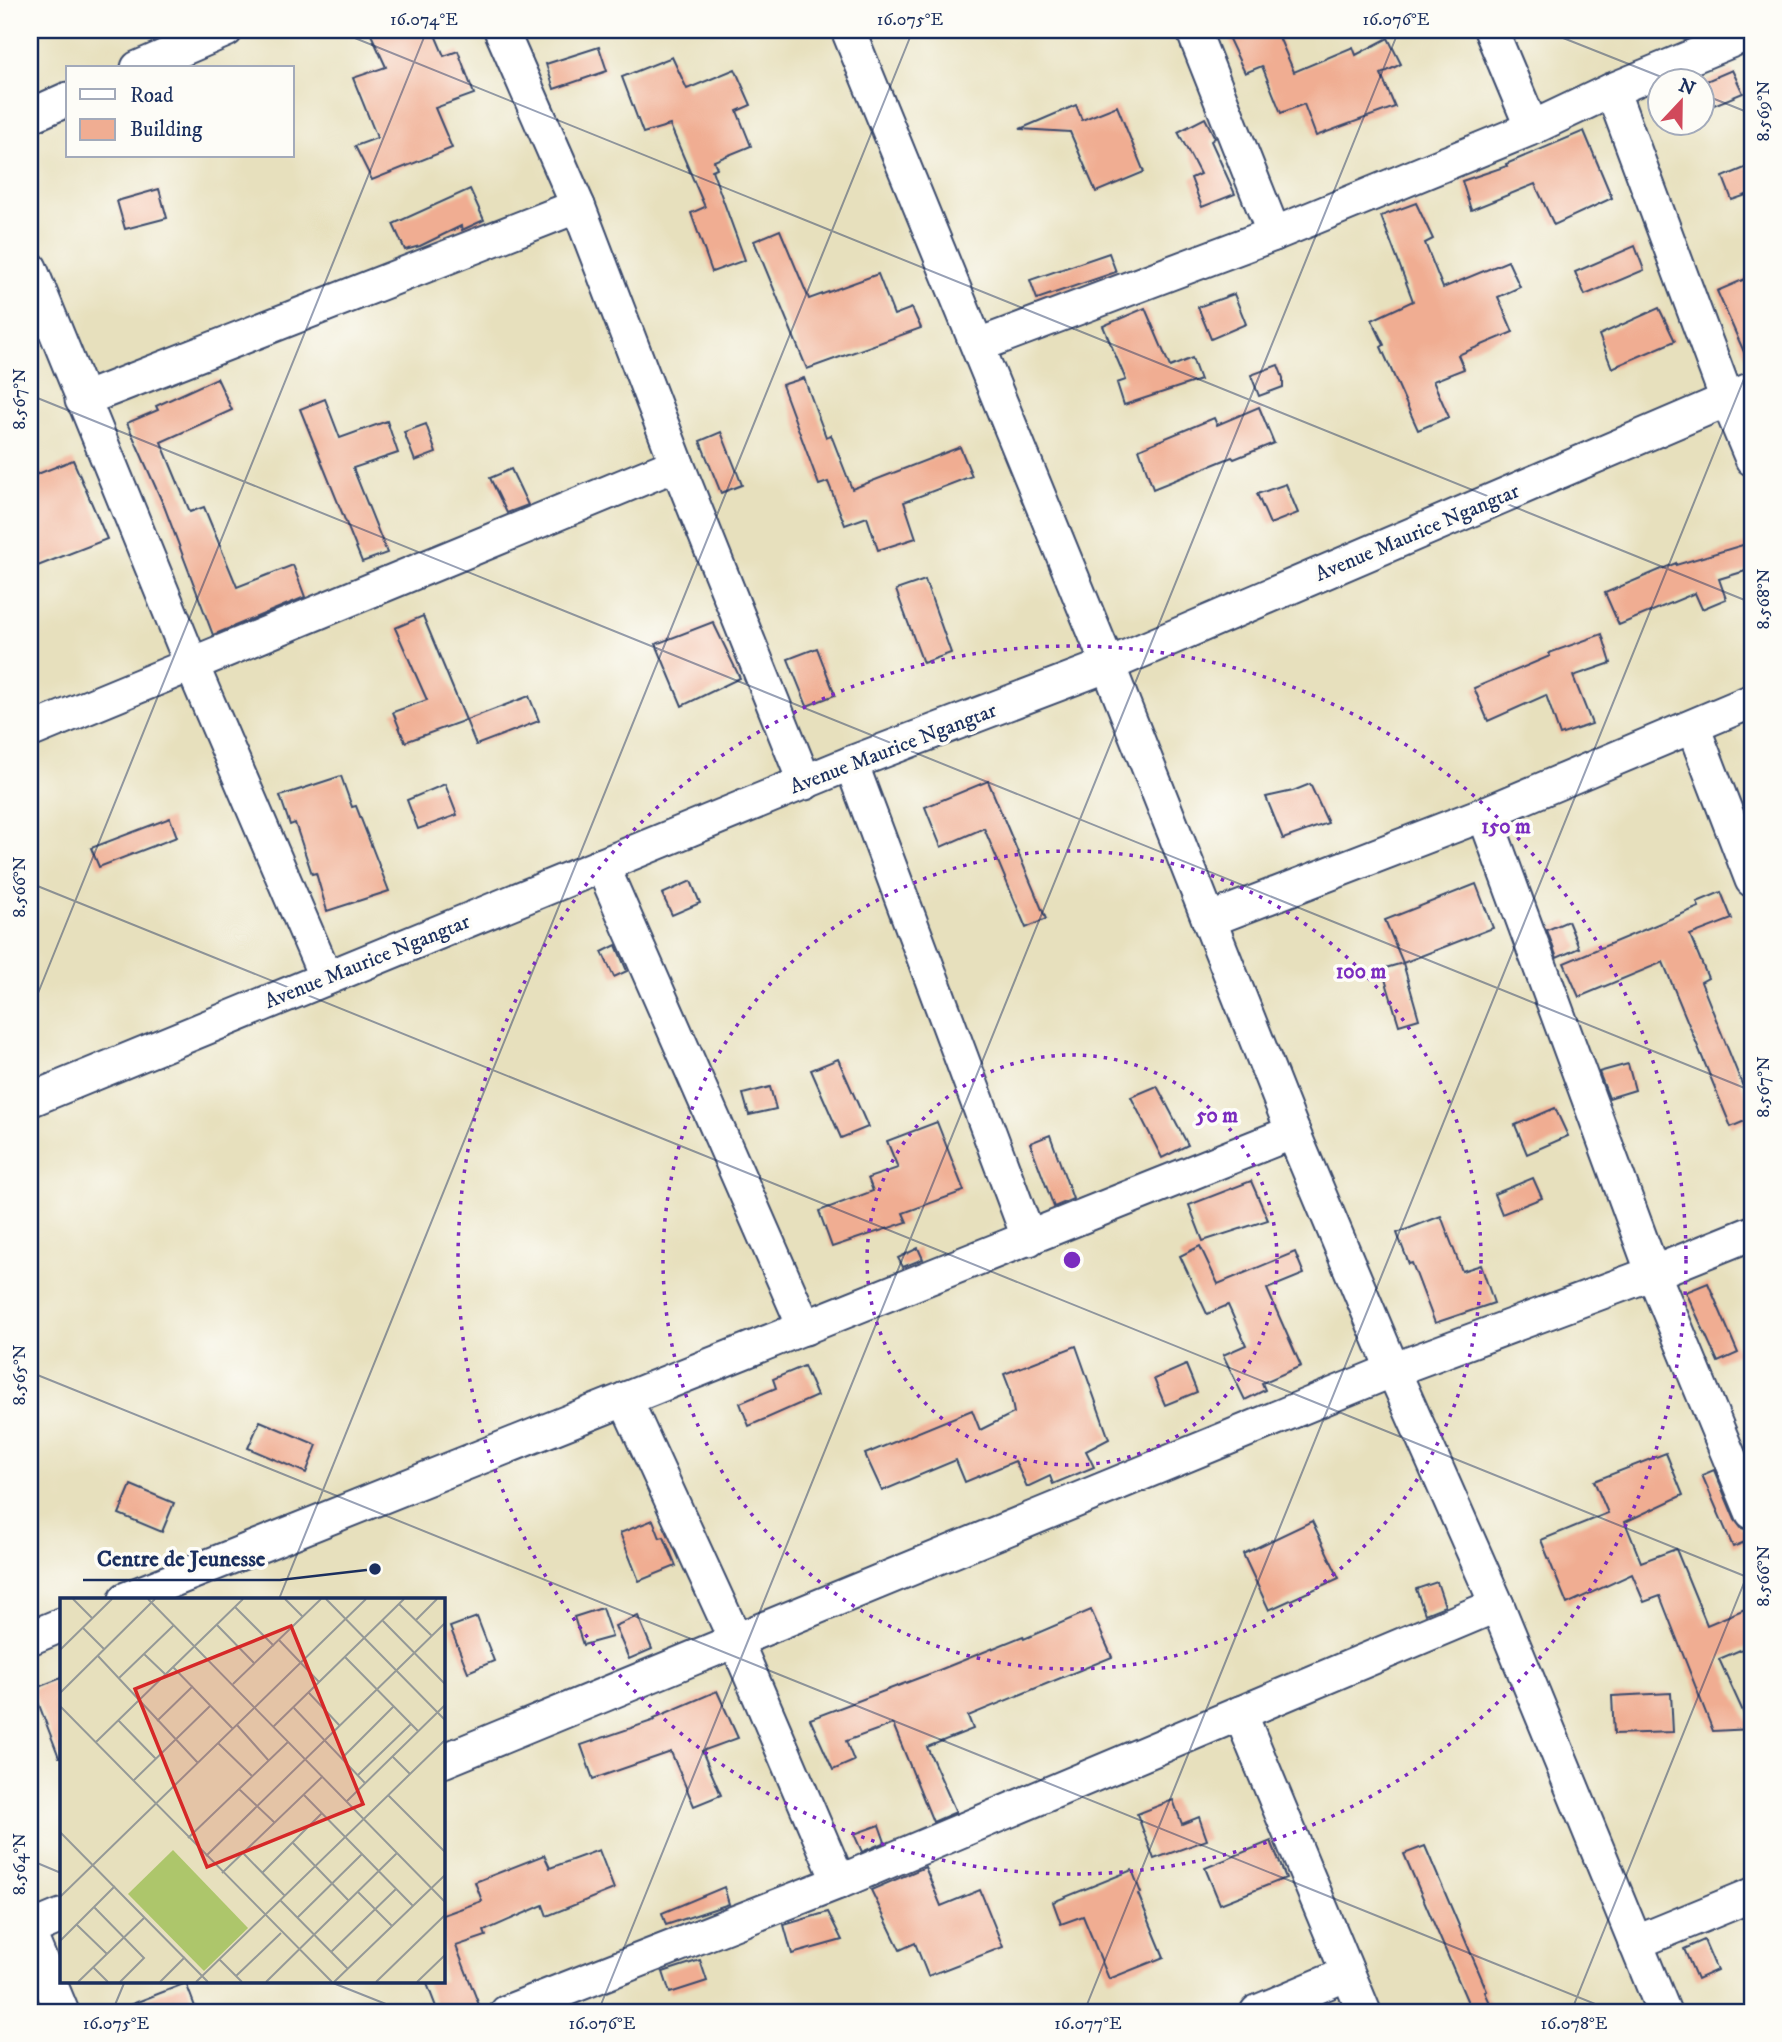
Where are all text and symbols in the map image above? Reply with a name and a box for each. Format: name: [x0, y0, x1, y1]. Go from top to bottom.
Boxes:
text: 16.074°E: [390, 9, 458, 31]
text: 16.075°E: [877, 9, 944, 31]
text: 16.076°E: [1362, 9, 1430, 31]
legend: [66, 66, 294, 158]
north arrow: [1646, 66, 1716, 136]
text: N: [1675, 74, 1699, 101]
text: 8.569°N: [1753, 80, 1775, 141]
text: Road: [130, 83, 174, 109]
text: Building: [130, 117, 203, 143]
text: 8.567°N: [9, 368, 31, 430]
street label: Avenue Maurice Ngangtar: [1311, 478, 1524, 588]
text: 8.568°N: [1753, 568, 1775, 629]
street label: Avenue Maurice Ngangtar: [786, 697, 1001, 800]
text: 150 m: [1481, 814, 1531, 840]
text: 8.566°N: [9, 856, 31, 918]
street label: Avenue Maurice Ngangtar: [261, 909, 474, 1015]
text: 100 m: [1336, 959, 1386, 985]
text: 8.567°N: [1753, 1056, 1775, 1118]
text: 50 m: [1195, 1103, 1238, 1129]
centre of rings: [1060, 1248, 1084, 1272]
text: 8.565°N: [9, 1344, 31, 1405]
callout: Centre de Jeunesse: [83, 1536, 280, 1580]
text: Centre de Jeunesse: [97, 1545, 266, 1574]
text: 8.566°N: [1753, 1545, 1775, 1607]
inset map: [60, 1598, 444, 1982]
text: 8.564°N: [9, 1833, 31, 1895]
text: 16.075°E: [83, 2013, 150, 2035]
text: 16.076°E: [568, 2013, 636, 2035]
text: 16.077°E: [1054, 2013, 1122, 2035]
text: 16.078°E: [1541, 2013, 1608, 2035]

